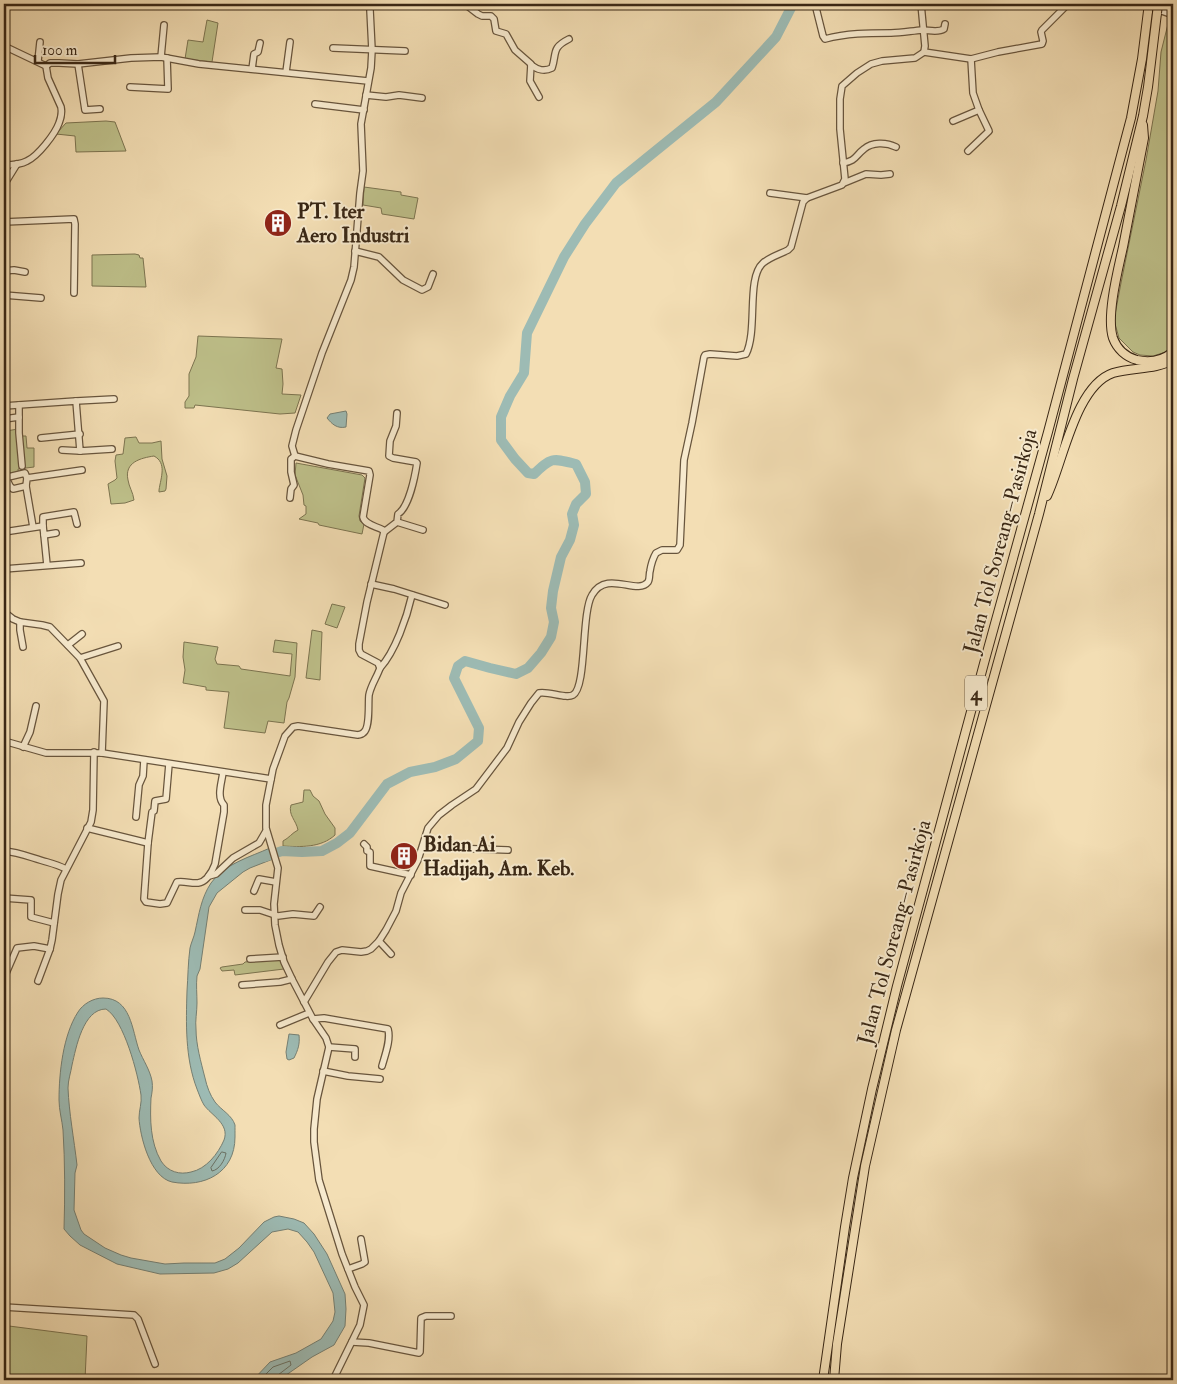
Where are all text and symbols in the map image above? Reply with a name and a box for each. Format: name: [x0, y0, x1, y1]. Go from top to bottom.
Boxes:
scale bar: [35, 32, 115, 64]
text: 100 m: [42, 41, 78, 60]
place label: PT. Iter Aero Industri: [296, 198, 410, 249]
building icon: PT. Iter Aero Industri: [263, 208, 293, 238]
street label: Jalan Tol Soreang–Pasirkoja: [957, 425, 1044, 657]
road number: 4: [965, 676, 987, 710]
street label: Jalan Tol Soreang–Pasirkoja: [851, 816, 938, 1048]
place label: Bidan Ai Hadijah, Am. Keb.: [423, 831, 574, 882]
building icon: Bidan Ai Hadijah, Am. Keb.: [389, 841, 419, 871]

